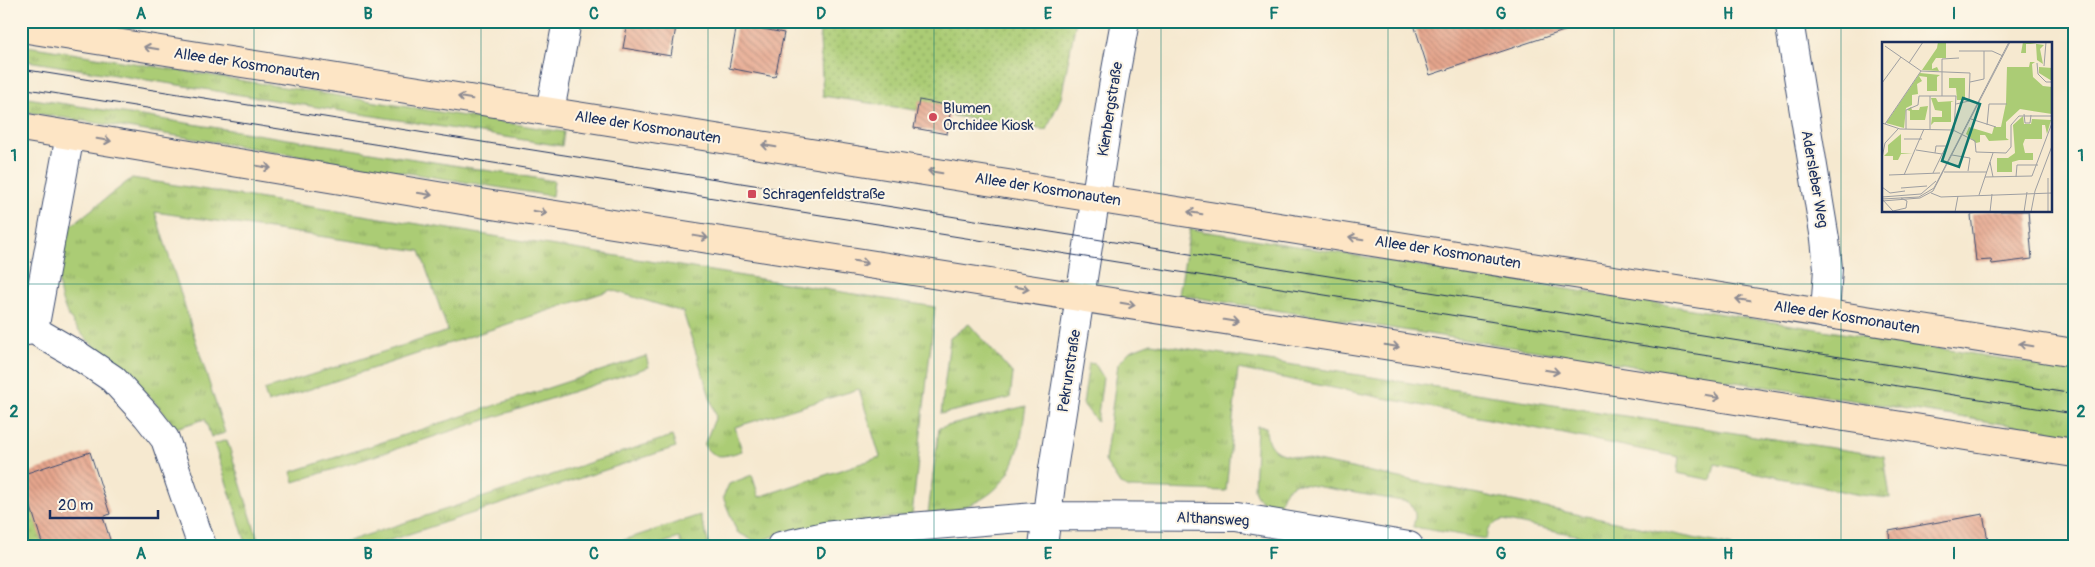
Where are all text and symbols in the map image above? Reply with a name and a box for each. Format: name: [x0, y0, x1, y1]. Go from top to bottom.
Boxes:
text: A: [136, 4, 147, 24]
text: B: [363, 4, 373, 24]
text: C: [589, 4, 599, 24]
text: D: [816, 4, 826, 24]
text: E: [1044, 4, 1053, 24]
text: F: [1269, 4, 1279, 24]
text: G: [1496, 4, 1507, 24]
text: H: [1723, 4, 1733, 24]
text: I: [1952, 4, 1956, 24]
inset map: [1882, 42, 2052, 212]
one-way arrow: [143, 43, 159, 53]
street label: Allee der Kosmonauten: [172, 44, 321, 85]
street label: Kienbergstraße: [1094, 60, 1127, 158]
one-way arrow: [457, 93, 473, 103]
place label: Blumen Orchidee Kiosk: [943, 99, 1034, 135]
street label: Allee der Kosmonauten: [573, 107, 722, 148]
marker: Blumen Orchidee Kiosk: [927, 111, 939, 123]
street label: Adersleber Weg: [1797, 129, 1832, 229]
one-way arrow: [96, 136, 112, 146]
one-way arrow: [762, 141, 778, 151]
text: 1: [11, 146, 17, 166]
text: 1: [2078, 146, 2084, 166]
one-way arrow: [256, 162, 272, 172]
one-way arrow: [928, 166, 944, 176]
street label: Allee der Kosmonauten: [973, 169, 1122, 210]
place label: Schragenfeldstraße: [762, 185, 886, 204]
marker: Schragenfeldstraße: [746, 188, 758, 200]
one-way arrow: [416, 189, 432, 199]
one-way arrow: [532, 208, 548, 218]
one-way arrow: [1188, 208, 1204, 218]
street label: Allee der Kosmonauten: [1373, 232, 1522, 273]
one-way arrow: [692, 233, 708, 243]
one-way arrow: [1348, 233, 1364, 243]
one-way arrow: [853, 258, 869, 268]
one-way arrow: [1014, 283, 1030, 293]
one-way arrow: [1735, 295, 1751, 305]
street label: Allee der Kosmonauten: [1772, 297, 1921, 338]
one-way arrow: [1120, 300, 1136, 310]
one-way arrow: [1223, 316, 1239, 326]
street label: Pekrunstraße: [1054, 328, 1086, 414]
one-way arrow: [2018, 340, 2034, 350]
one-way arrow: [1384, 341, 1400, 351]
one-way arrow: [1544, 367, 1560, 377]
one-way arrow: [1705, 392, 1721, 402]
text: 2: [10, 402, 19, 422]
text: 2: [2077, 402, 2086, 422]
scale bar: [50, 487, 158, 519]
text: 20 m: [58, 496, 93, 515]
street label: Althansweg: [1176, 508, 1250, 531]
text: A: [136, 544, 147, 564]
text: B: [363, 544, 373, 564]
text: C: [589, 544, 599, 564]
text: D: [816, 544, 826, 564]
text: E: [1044, 544, 1053, 564]
text: F: [1269, 544, 1279, 564]
text: G: [1496, 544, 1507, 564]
text: H: [1723, 544, 1733, 564]
text: I: [1952, 544, 1956, 564]

